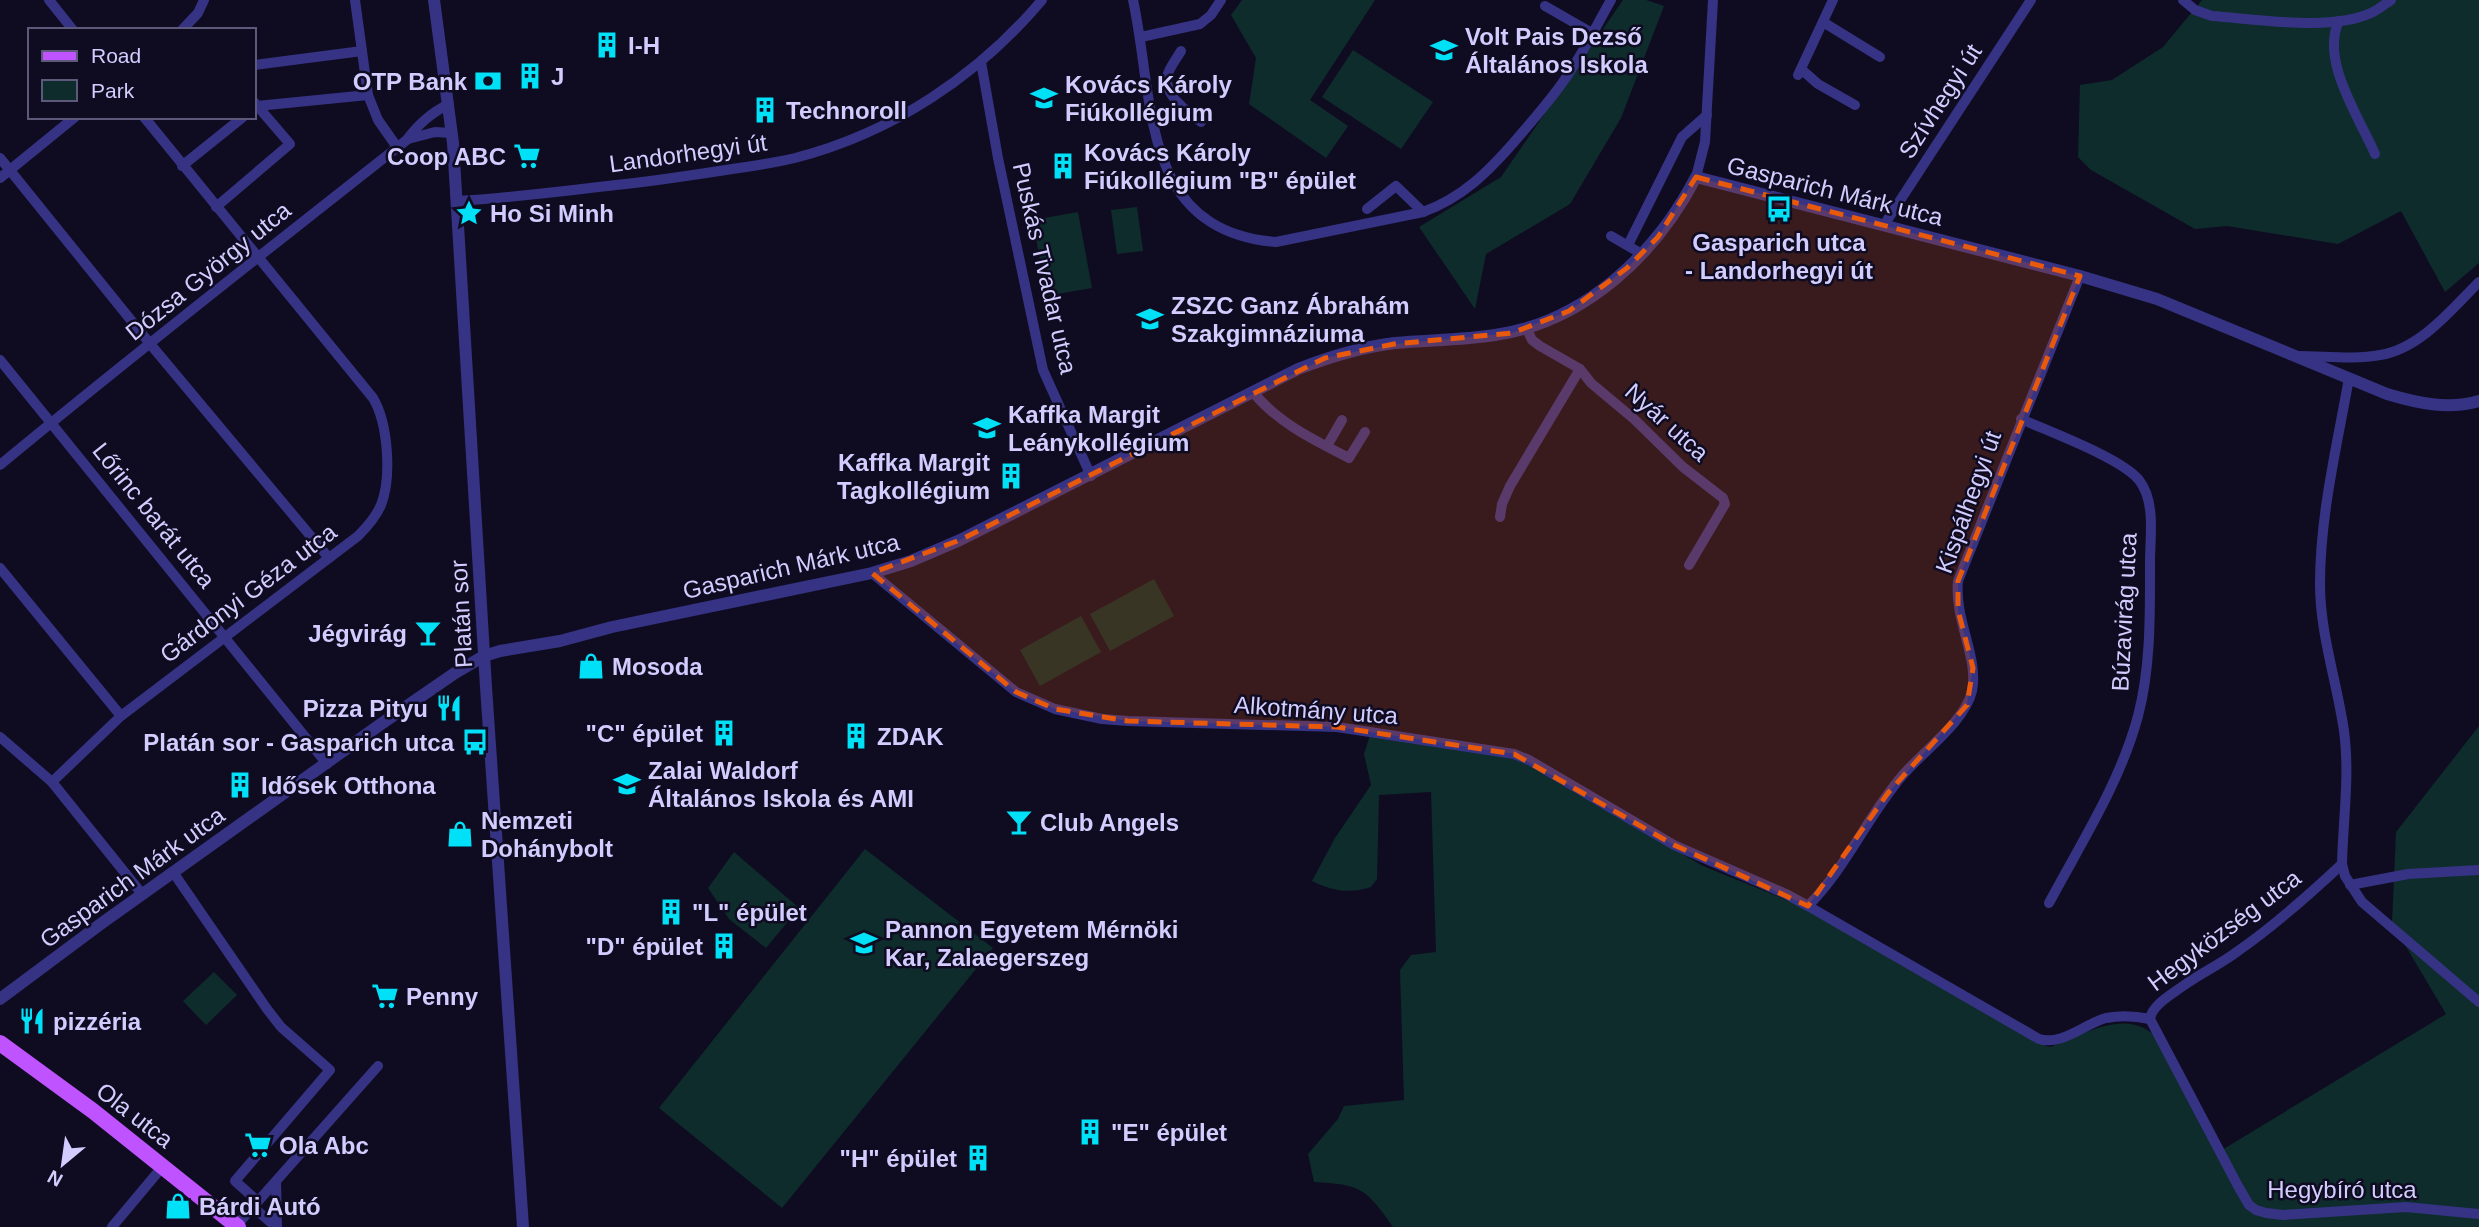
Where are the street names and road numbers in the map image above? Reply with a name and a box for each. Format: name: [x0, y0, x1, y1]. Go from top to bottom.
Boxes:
street label: Szívhegyi út: [1893, 39, 1987, 163]
street label: Landorhegyi út: [607, 129, 769, 177]
street label: Gasparich Márk utca: [1724, 151, 1946, 231]
street label: Puskás Tivadar utca: [1008, 160, 1083, 377]
street label: Dózsa György utca: [120, 196, 296, 346]
street label: Nyár utca: [1620, 378, 1715, 467]
street label: Kispálhegyi út: [1930, 427, 2006, 577]
street label: Lőrinc barát utca: [87, 437, 221, 593]
street label: Gárdonyi Géza utca: [155, 518, 342, 668]
street label: Gasparich Márk utca: [680, 528, 903, 604]
street label: Búzavirág utca: [2106, 531, 2142, 692]
street label: Platán sor: [445, 559, 477, 669]
street label: Alkotmány utca: [1233, 691, 1399, 729]
street label: Gasparich Márk utca: [34, 801, 230, 953]
street label: Hegyközség utca: [2142, 863, 2306, 996]
street label: Ola utca: [91, 1077, 179, 1154]
street label: Hegybíró utca: [2267, 1176, 2417, 1203]

